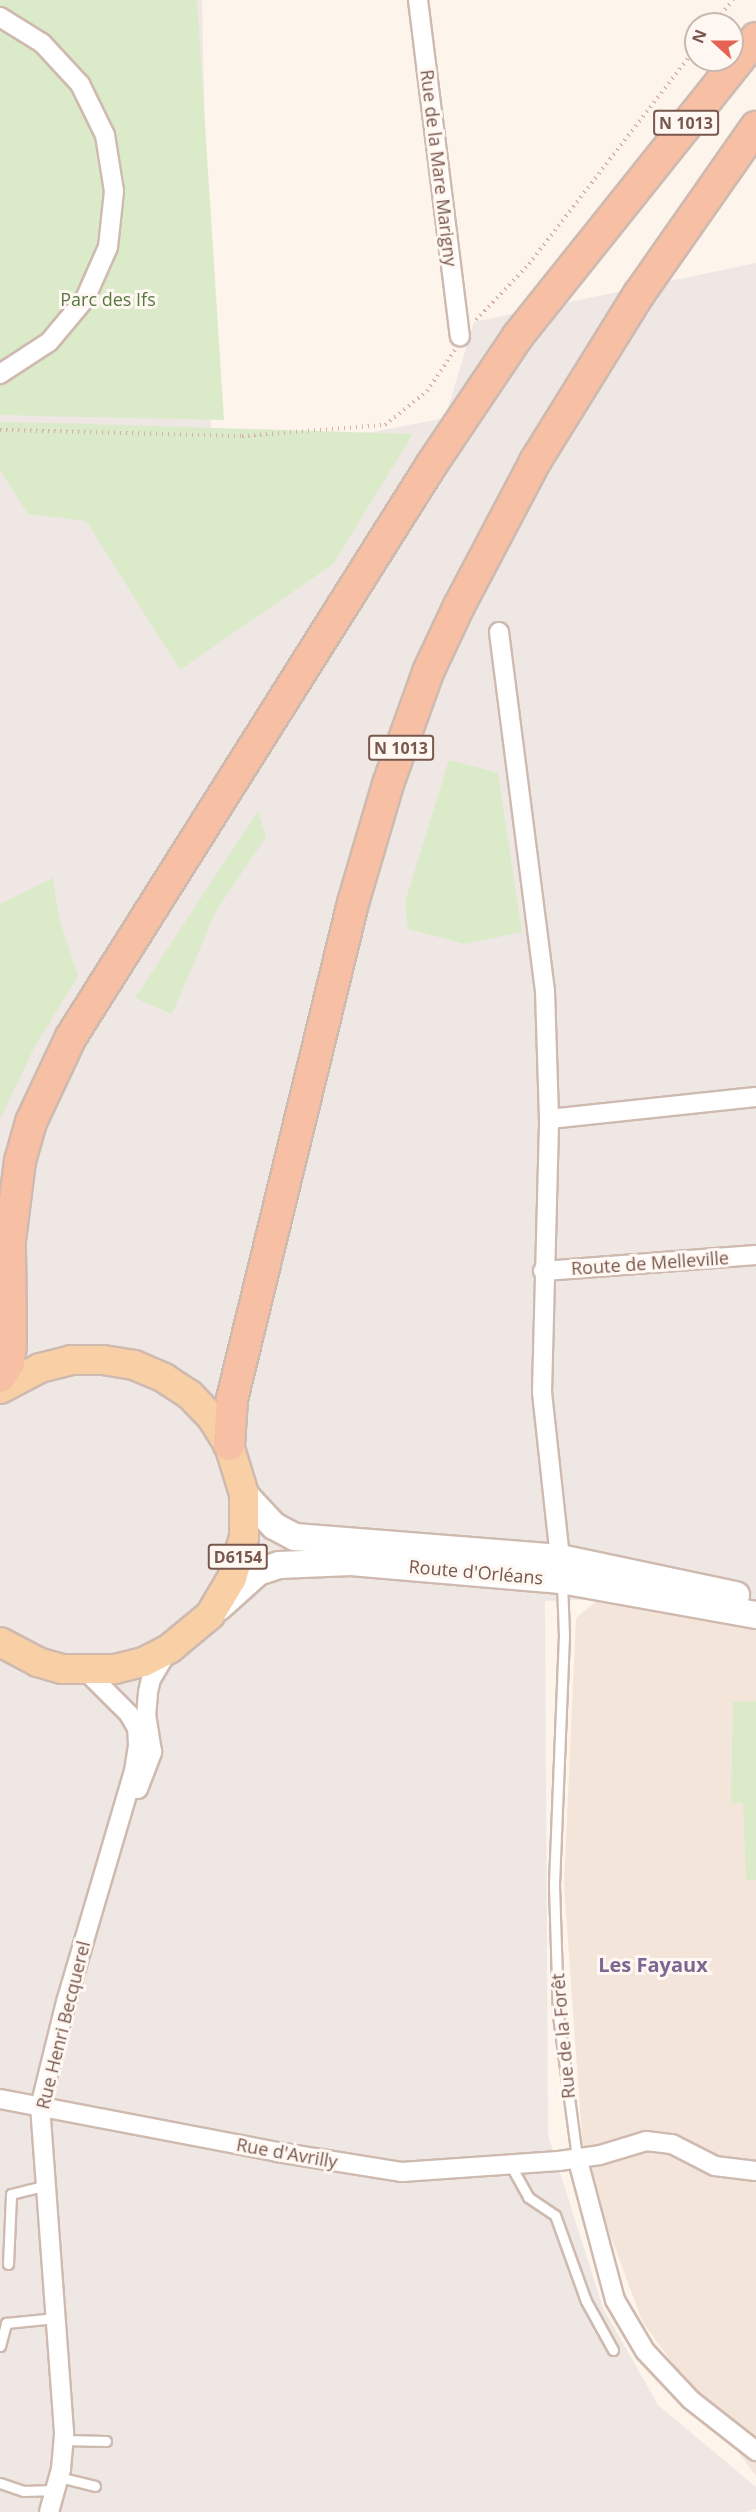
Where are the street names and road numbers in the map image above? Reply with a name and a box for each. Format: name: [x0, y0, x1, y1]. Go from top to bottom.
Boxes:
street label: Rue de la Mare Marigny: [416, 68, 462, 268]
road number: N 1013: [653, 110, 719, 136]
road number: N 1013: [368, 735, 434, 761]
street label: Route de Melleville: [570, 1247, 730, 1279]
road number: D6154: [206, 1544, 270, 1570]
street label: Route d'Orléans: [408, 1555, 544, 1589]
street label: Rue Henri Becquerel: [32, 1939, 94, 2111]
street label: Rue de la Forêt: [547, 1972, 579, 2100]
street label: Rue d'Avrilly: [235, 2133, 339, 2173]

